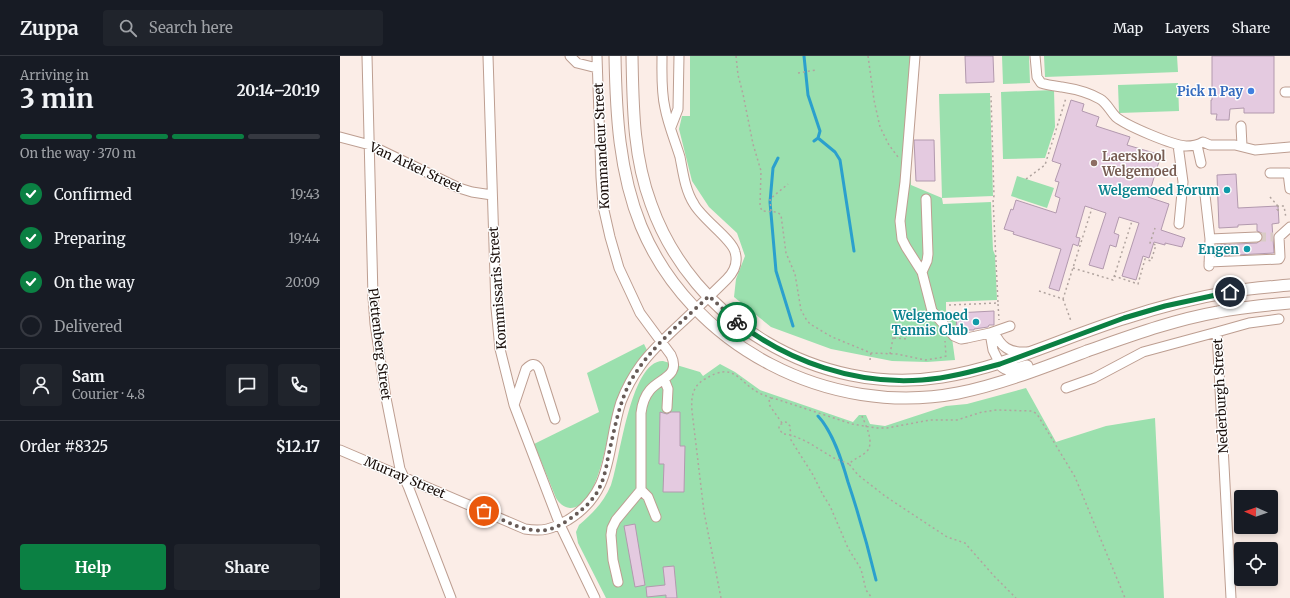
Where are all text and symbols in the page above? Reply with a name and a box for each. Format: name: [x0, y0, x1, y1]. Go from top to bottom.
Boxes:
search box: [103, 10, 383, 46]
text: Zuppa: [20, 16, 79, 40]
icon: search: [117, 17, 139, 39]
text: Search here: [149, 18, 233, 37]
text: Map: [1113, 19, 1143, 37]
text: Layers: [1165, 19, 1210, 37]
text: Share: [1232, 19, 1270, 37]
text: Arriving in: [20, 67, 89, 84]
text: 20:14–20:19: [237, 81, 320, 100]
text: 3 min: [20, 82, 94, 115]
street label: Kommandeur Street: [590, 82, 613, 210]
place label: Pick n Pay: [1177, 83, 1243, 100]
marker: Pick n Pay: [1246, 86, 1256, 96]
street label: Van Arkel Street: [366, 138, 465, 196]
text: On the way · 370 m: [20, 145, 136, 162]
place label: Laerskool Welgemoed: [1101, 148, 1177, 180]
marker: Laerskool Welgemoed: [1089, 158, 1099, 168]
place label: Welgemoed Forum: [1097, 182, 1219, 199]
icon: check: [20, 183, 42, 205]
text: Confirmed: [54, 185, 132, 204]
marker: Welgemoed Forum: [1222, 185, 1232, 195]
text: 19:43: [290, 186, 320, 203]
street label: Kommissaris Street: [485, 226, 510, 350]
icon: check: [20, 227, 42, 249]
text: Preparing: [54, 229, 126, 248]
text: 19:44: [289, 230, 320, 247]
place label: Engen: [1198, 241, 1239, 258]
marker: Engen: [1242, 244, 1252, 254]
icon: check: [20, 271, 42, 293]
text: On the way: [54, 273, 135, 292]
text: 20:09: [285, 274, 320, 291]
pin: [1213, 275, 1247, 309]
icon: home: [1219, 281, 1241, 303]
street label: Plettenberg Street: [364, 287, 395, 401]
courier: [717, 302, 757, 342]
place label: Welgemoed Tennis Club: [891, 307, 968, 339]
icon: bike: [726, 311, 748, 333]
text: Delivered: [54, 317, 122, 336]
marker: Welgemoed Tennis Club: [971, 317, 981, 327]
street label: Nederburgh Street: [1209, 338, 1232, 454]
button: person: [20, 364, 62, 406]
button: chat: [226, 364, 268, 406]
button: phone: [278, 364, 320, 406]
text: Sam: [72, 367, 105, 386]
text: Courier · 4.8: [72, 386, 145, 403]
text: Order #8325: [20, 437, 108, 456]
text: $12.17: [276, 437, 320, 456]
street label: Murray Street: [362, 453, 448, 502]
north arrow: [1234, 490, 1278, 534]
map controls: [1234, 490, 1278, 586]
pin: [467, 494, 501, 528]
icon: bag: [473, 500, 495, 522]
button: locate: [1234, 542, 1278, 586]
button: Help: [20, 544, 166, 590]
button: Share: [174, 544, 320, 590]

